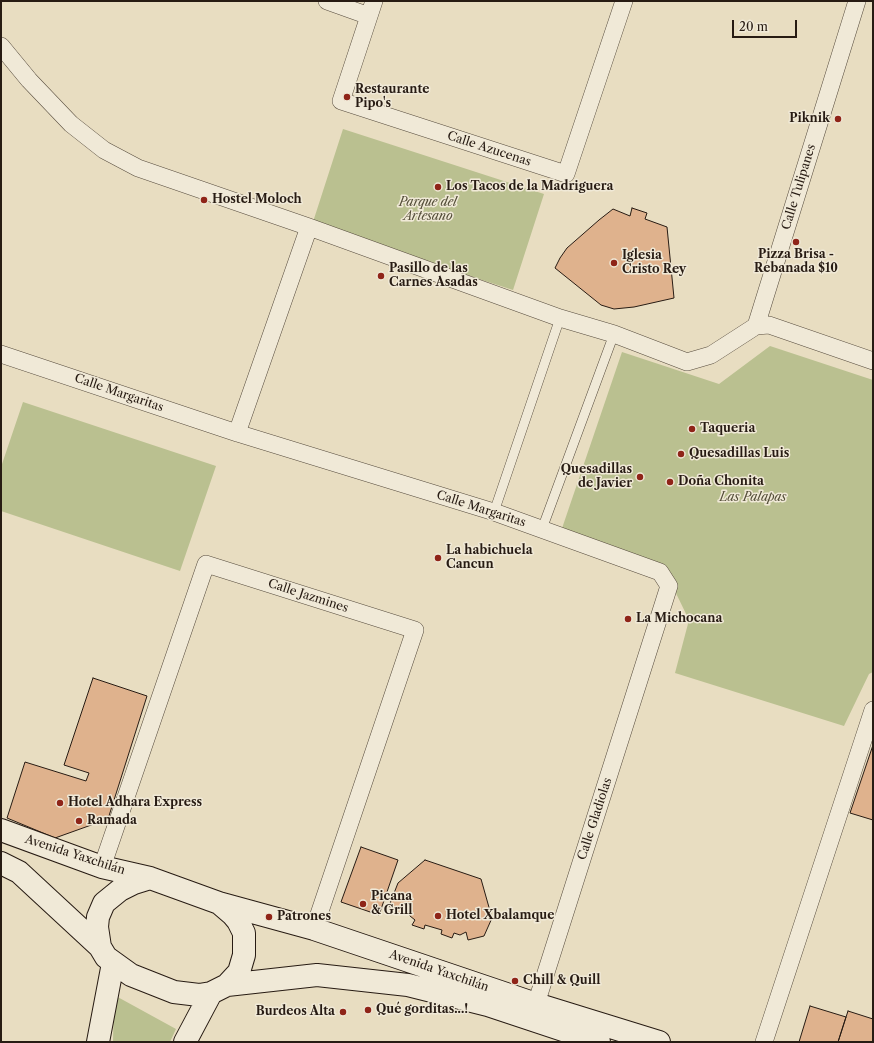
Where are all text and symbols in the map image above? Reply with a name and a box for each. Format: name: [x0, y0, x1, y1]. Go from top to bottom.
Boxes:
scale bar: [734, 12, 799, 38]
text: 20 m: [739, 19, 768, 34]
place label: Restaurante Pipo's: [355, 83, 429, 111]
marker: Restaurante Pipo's: [342, 92, 352, 102]
place label: Piknik: [789, 112, 830, 126]
marker: Piknik: [833, 114, 843, 124]
street label: Calle Azucenas: [445, 129, 533, 169]
street label: Calle Tulipanes: [779, 142, 819, 232]
place label: Los Tacos de la Madriguera: [446, 180, 613, 194]
marker: Los Tacos de la Madriguera: [433, 182, 443, 192]
place label: Hostel Moloch: [212, 193, 302, 207]
marker: Hostel Moloch: [199, 195, 209, 205]
park label: Parque del Artesano: [399, 196, 457, 224]
marker: Pizza Brisa - Rebanada $10: [791, 237, 801, 247]
place label: Pizza Brisa - Rebanada $10: [754, 248, 838, 276]
place label: Iglesia Cristo Rey: [622, 249, 686, 277]
marker: Iglesia Cristo Rey: [609, 258, 619, 268]
place label: Pasillo de las Carnes Asadas: [389, 262, 478, 290]
marker: Pasillo de las Carnes Asadas: [376, 271, 386, 281]
street label: Calle Margaritas: [73, 371, 165, 415]
place label: Taqueria: [700, 422, 755, 436]
marker: Taqueria: [687, 424, 697, 434]
place label: Quesadillas Luis: [689, 447, 789, 461]
marker: Quesadillas Luis: [676, 449, 686, 459]
place label: Quesadillas de Javier: [561, 463, 632, 491]
marker: Quesadillas de Javier: [635, 472, 645, 482]
place label: Doña Chonita: [678, 475, 764, 489]
marker: Doña Chonita: [665, 477, 675, 487]
street label: Calle Margaritas: [435, 488, 527, 530]
park label: Las Palapas: [719, 491, 787, 505]
place label: La habichuela Cancun: [446, 544, 533, 572]
marker: La habichuela Cancun: [433, 553, 443, 563]
street label: Calle Jazmines: [266, 576, 350, 616]
place label: La Michocana: [636, 612, 722, 626]
marker: La Michocana: [623, 614, 633, 624]
street label: Calle Gladiolas: [575, 776, 615, 862]
place label: Hotel Adhara Express: [68, 796, 202, 810]
marker: Hotel Adhara Express: [55, 798, 65, 808]
place label: Ramada: [87, 814, 137, 828]
marker: Ramada: [74, 816, 84, 826]
street label: Avenida Yaxchilán: [23, 832, 127, 878]
place label: Picana & Grill: [371, 890, 413, 918]
marker: Picana & Grill: [358, 899, 368, 909]
place label: Hotel Xbalamque: [446, 909, 554, 923]
place label: Patrones: [277, 910, 331, 924]
marker: Hotel Xbalamque: [433, 911, 443, 921]
marker: Patrones: [264, 912, 274, 922]
street label: Avenida Yaxchilán: [387, 947, 491, 995]
place label: Chill & Quill: [523, 974, 600, 988]
marker: Chill & Quill: [510, 976, 520, 986]
place label: Qué gorditas...!: [376, 1003, 468, 1017]
place label: Burdeos Alta: [256, 1005, 335, 1019]
marker: Qué gorditas...!: [363, 1005, 373, 1015]
marker: Burdeos Alta: [338, 1007, 348, 1017]

